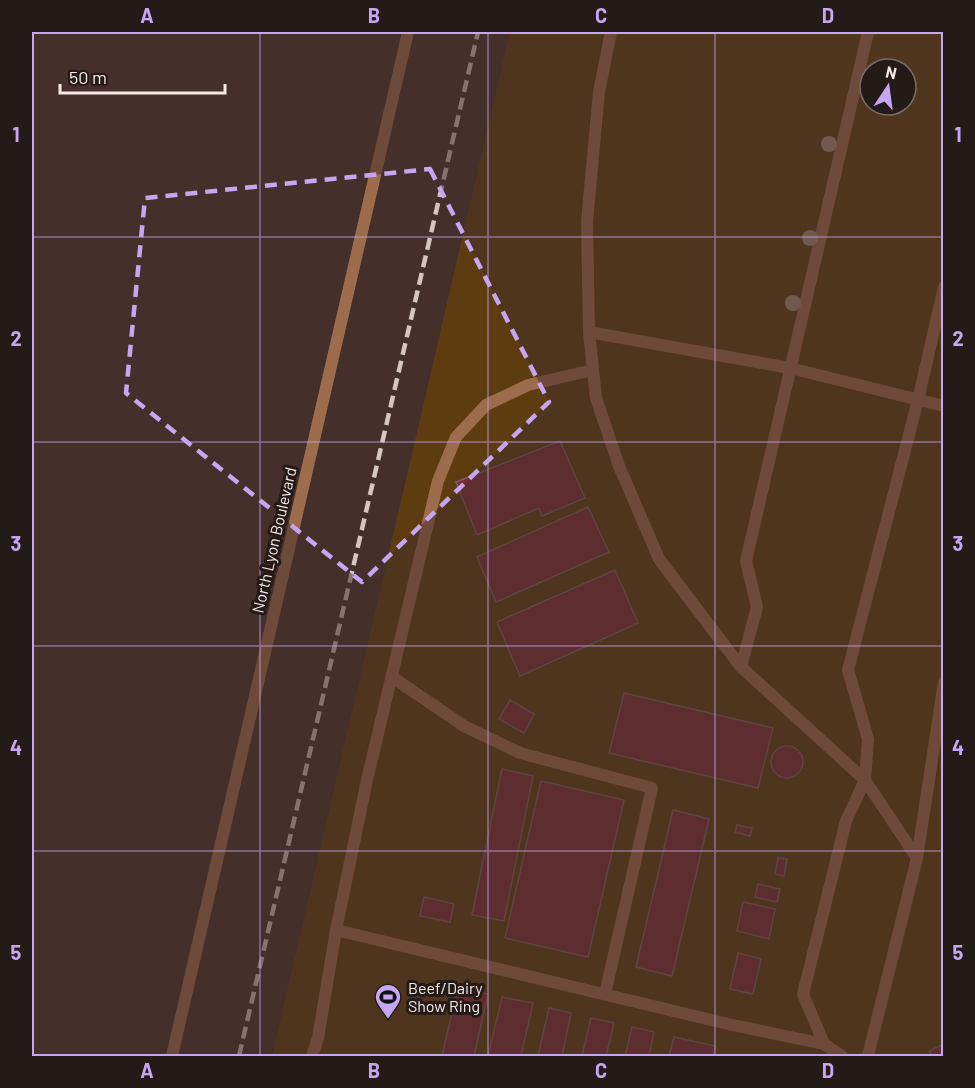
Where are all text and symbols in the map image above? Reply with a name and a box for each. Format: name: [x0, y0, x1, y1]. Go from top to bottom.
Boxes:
text: A: [140, 3, 154, 27]
text: B: [368, 3, 380, 27]
text: C: [595, 3, 607, 27]
text: D: [822, 3, 834, 27]
scale bar: [60, 57, 225, 95]
north arrow: [858, 57, 918, 117]
text: N: [884, 61, 899, 82]
text: 50 m: [69, 66, 107, 88]
text: 1: [12, 122, 20, 146]
text: 1: [954, 122, 962, 146]
text: 2: [10, 326, 22, 350]
text: 2: [952, 326, 964, 350]
street label: North Lyon Boulevard: [247, 465, 300, 615]
text: 3: [11, 531, 21, 555]
text: 3: [953, 531, 963, 555]
text: 4: [10, 735, 22, 759]
text: 4: [952, 735, 964, 759]
text: 5: [11, 940, 22, 964]
text: 5: [953, 940, 964, 964]
place label: Beef/Dairy Show Ring: [408, 978, 483, 1015]
sports icon: Beef/Dairy Show Ring: [373, 982, 403, 1020]
text: A: [140, 1058, 154, 1082]
text: B: [368, 1058, 380, 1082]
text: C: [595, 1058, 607, 1082]
text: D: [822, 1058, 834, 1082]

